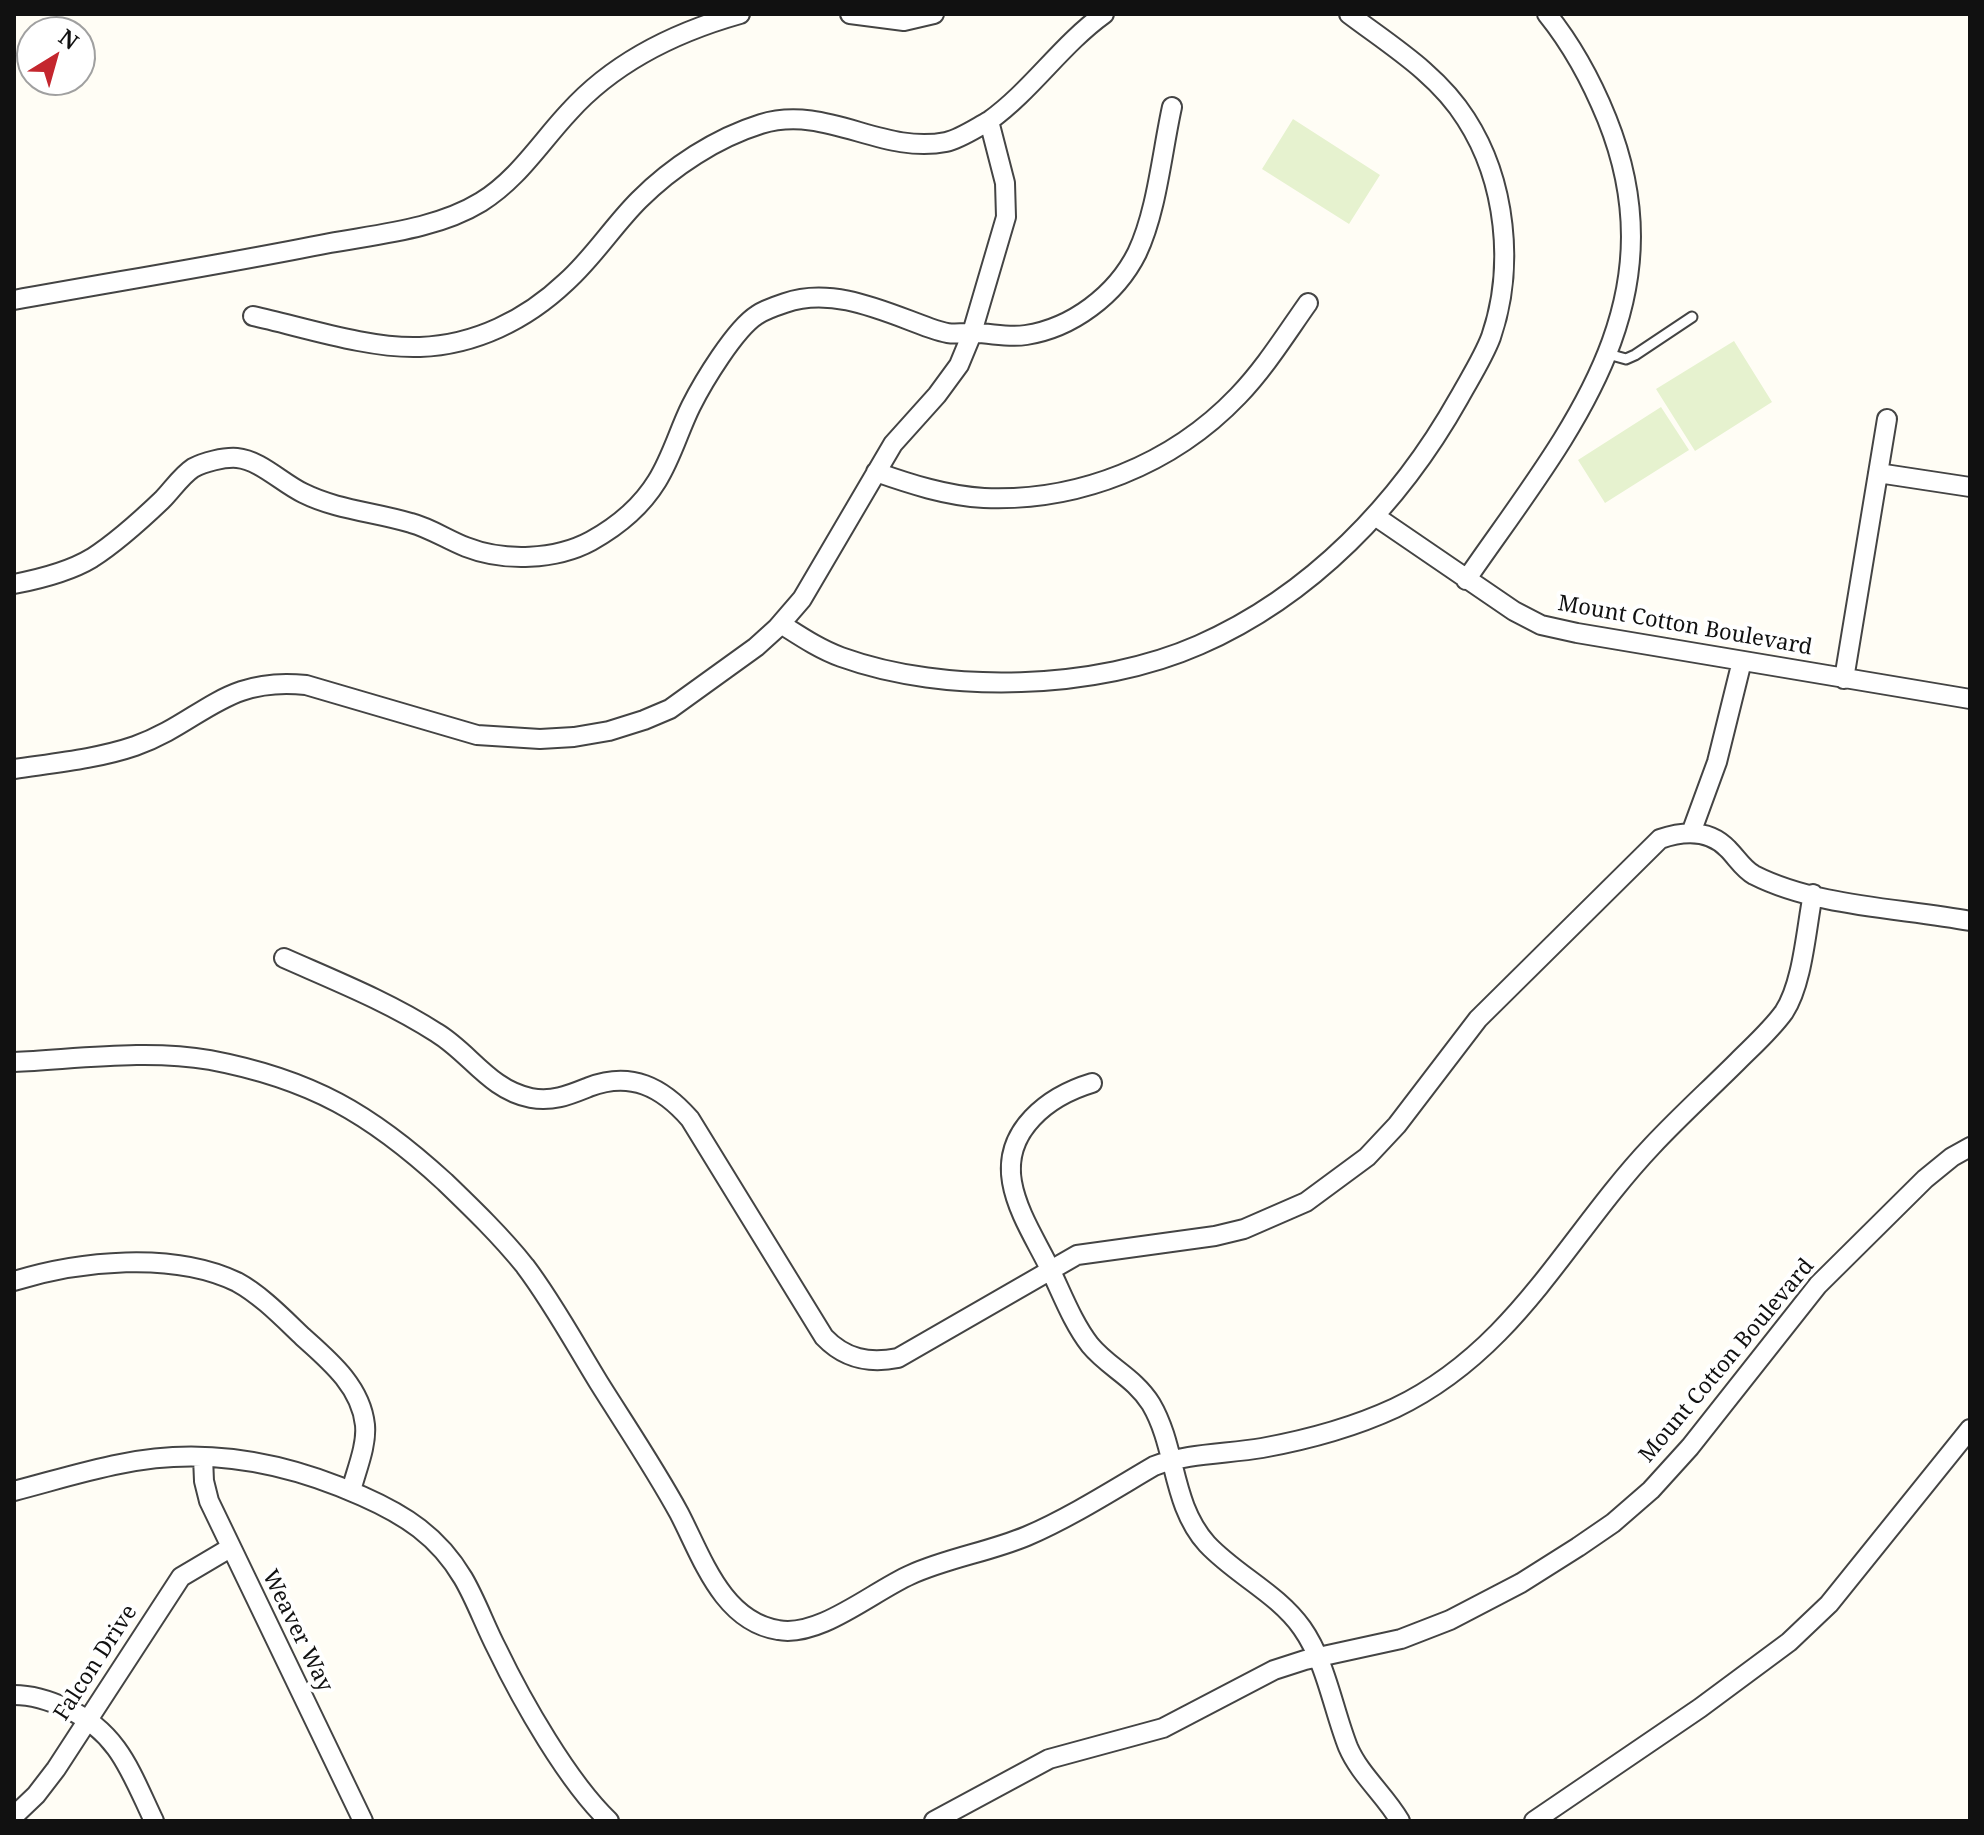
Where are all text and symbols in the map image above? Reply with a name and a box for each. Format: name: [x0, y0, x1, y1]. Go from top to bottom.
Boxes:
north arrow: [16, 16, 96, 96]
text: N: [53, 21, 85, 56]
street label: Mount Cotton Boulevard: [1556, 591, 1814, 661]
street label: Mount Cotton Boulevard: [1634, 1254, 1820, 1468]
street label: Weaver Way: [256, 1566, 338, 1696]
street label: Falcon Drive: [49, 1600, 143, 1726]

